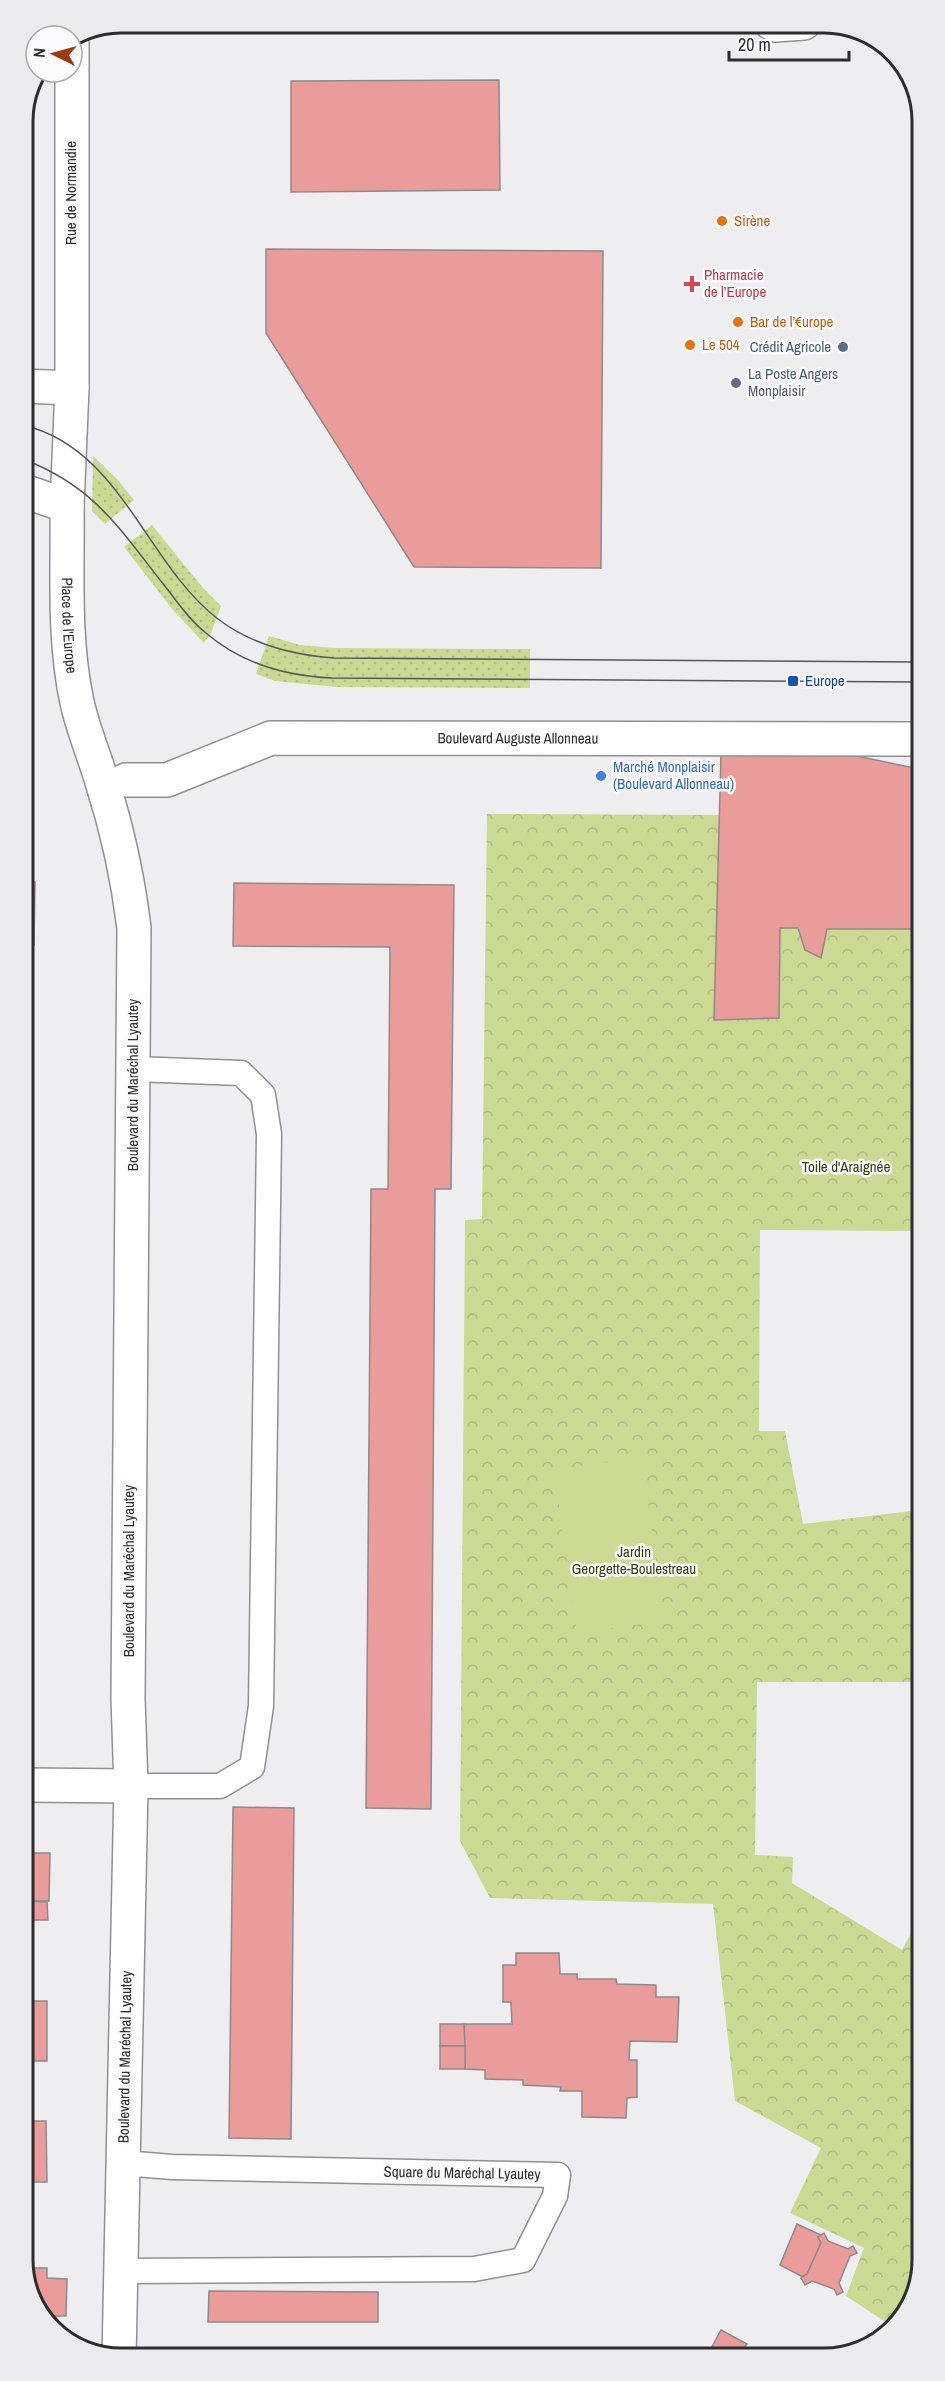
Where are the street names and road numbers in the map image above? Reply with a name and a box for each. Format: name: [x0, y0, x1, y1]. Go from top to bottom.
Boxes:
street label: Rue de Normandie: [60, 141, 81, 245]
street label: Place de l'Europe: [57, 577, 83, 675]
street label: Boulevard Auguste Allonneau: [437, 727, 598, 749]
street label: Boulevard du Maréchal Lyautey: [122, 998, 143, 1171]
street label: Boulevard du Maréchal Lyautey: [118, 1484, 139, 1657]
street label: Boulevard du Maréchal Lyautey: [112, 1970, 137, 2143]
street label: Square du Maréchal Lyautey: [383, 2161, 541, 2184]

